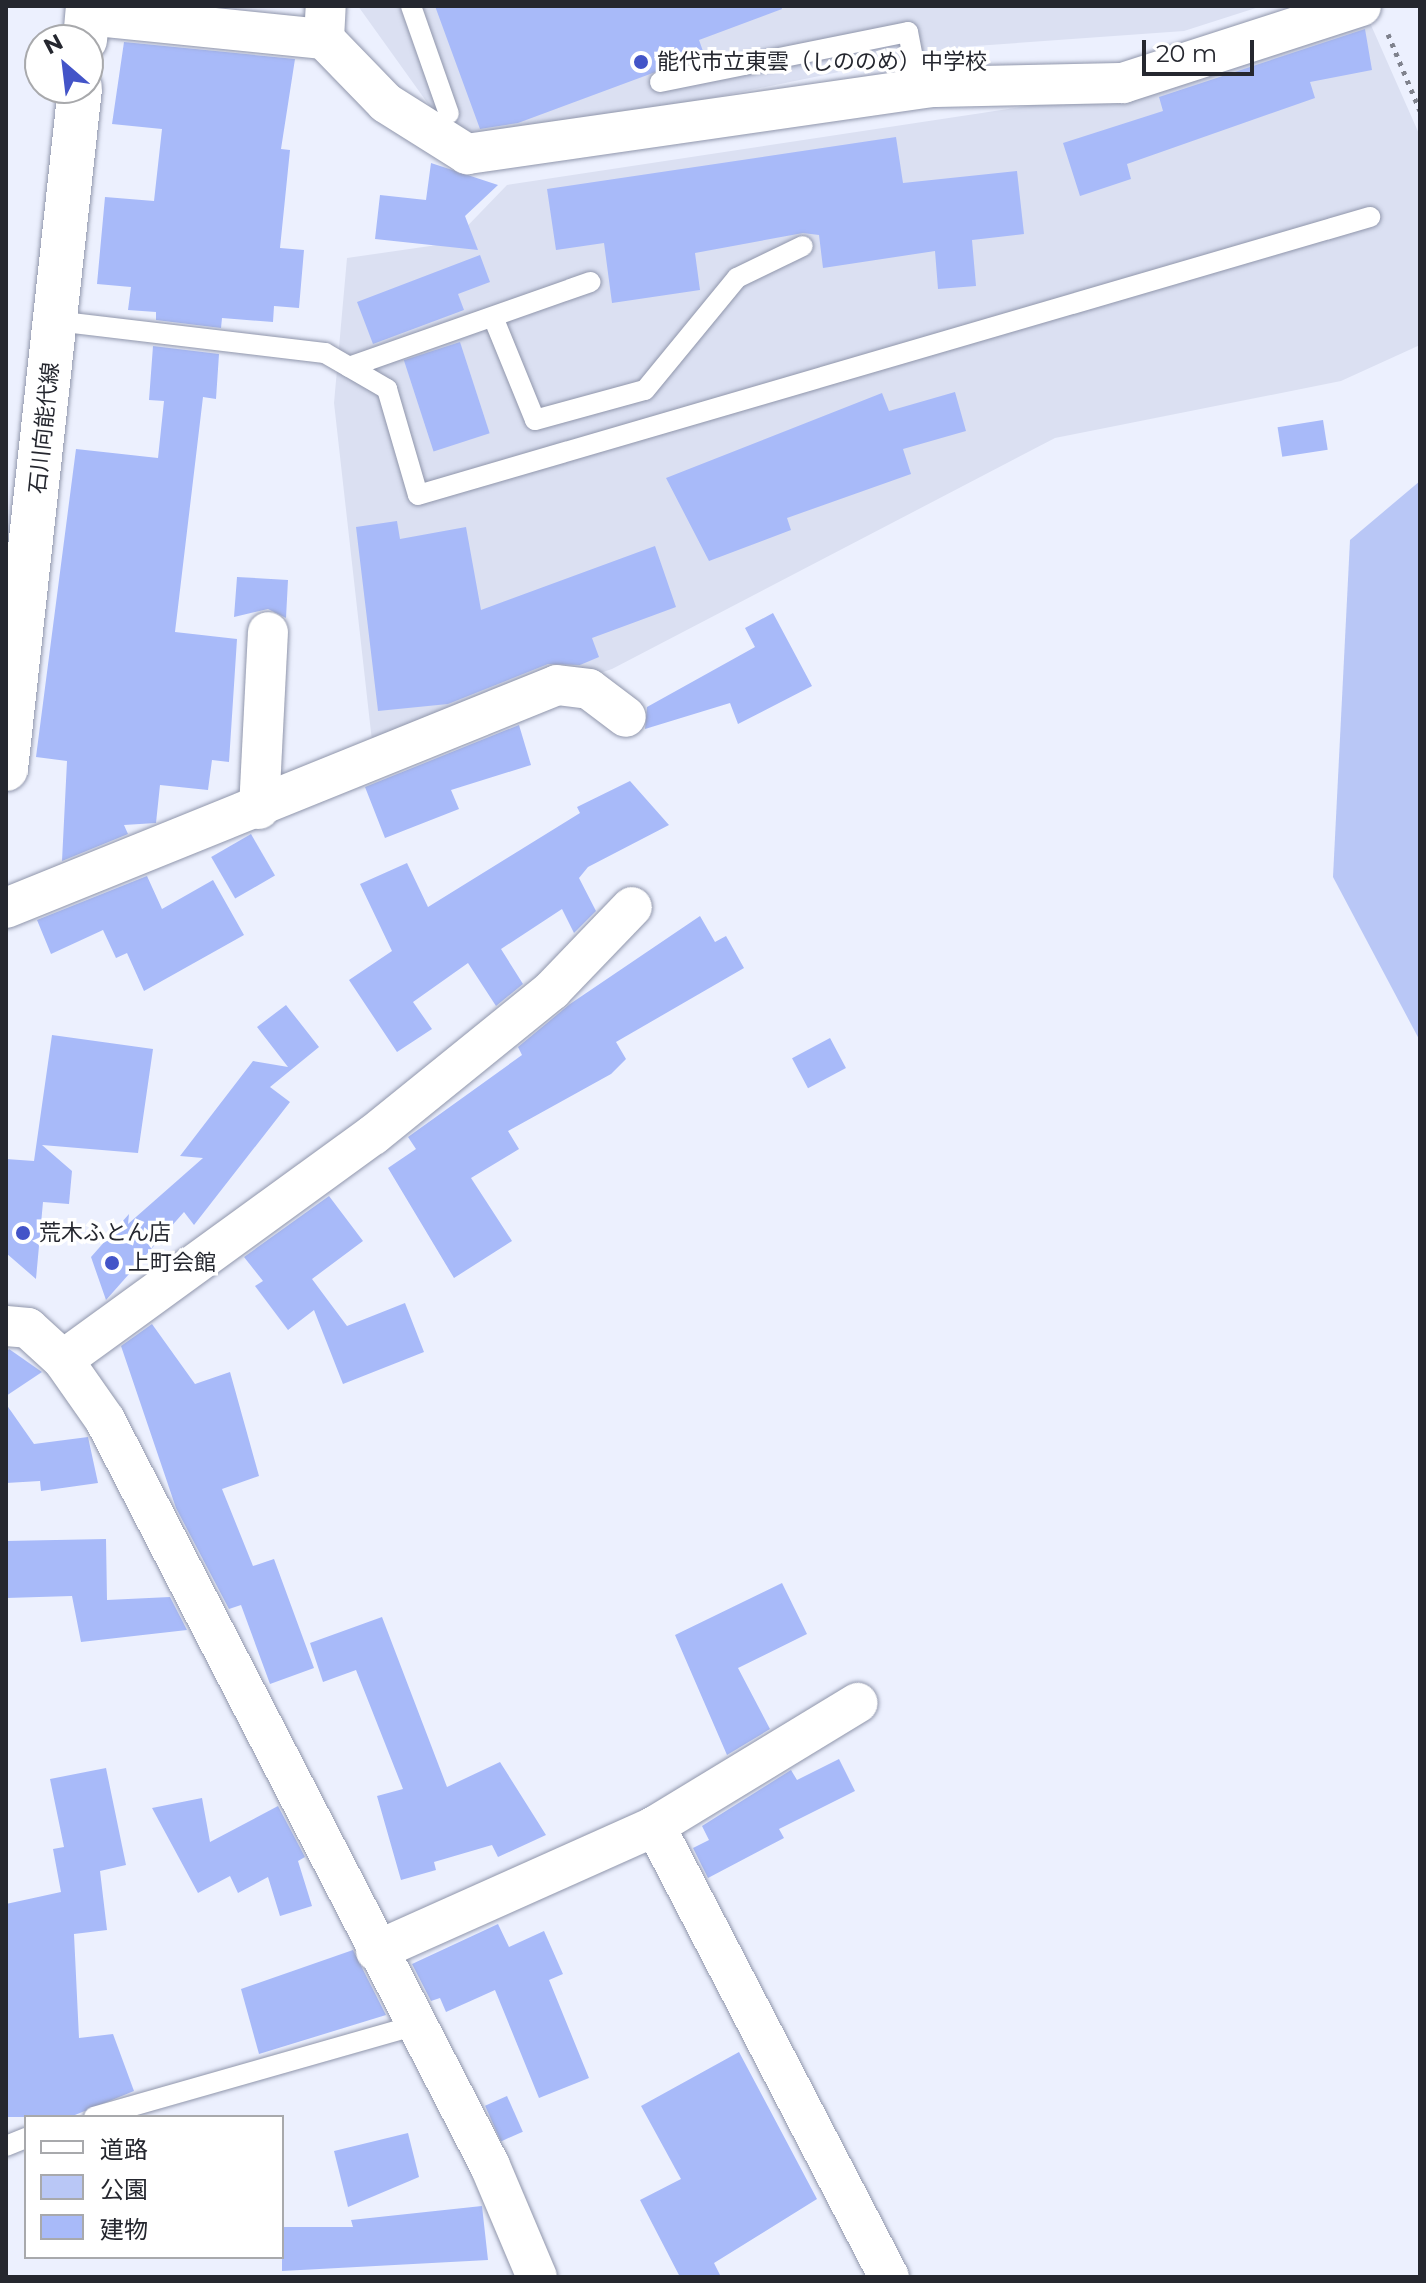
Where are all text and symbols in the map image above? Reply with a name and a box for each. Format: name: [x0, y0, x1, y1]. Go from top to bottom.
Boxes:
north arrow: [24, 24, 104, 104]
scale bar: [1146, 24, 1258, 74]
text: N: [39, 28, 68, 60]
text: 20 m: [1156, 39, 1217, 68]
place label: 能代市立東雲（しののめ）中学校: [657, 49, 987, 75]
marker: 能代市立東雲（しののめ）中学校: [632, 53, 650, 71]
street label: 石川向能代線: [24, 361, 64, 495]
place label: 荒木ふとん店: [39, 1220, 171, 1246]
marker: 荒木ふとん店: [14, 1224, 32, 1242]
place label: 上町会館: [128, 1250, 216, 1276]
marker: 上町会館: [103, 1254, 121, 1272]
legend: [24, 2115, 284, 2259]
text: 道路: [100, 2135, 148, 2164]
text: 公園: [100, 2175, 148, 2204]
text: 建物: [100, 2215, 148, 2244]

